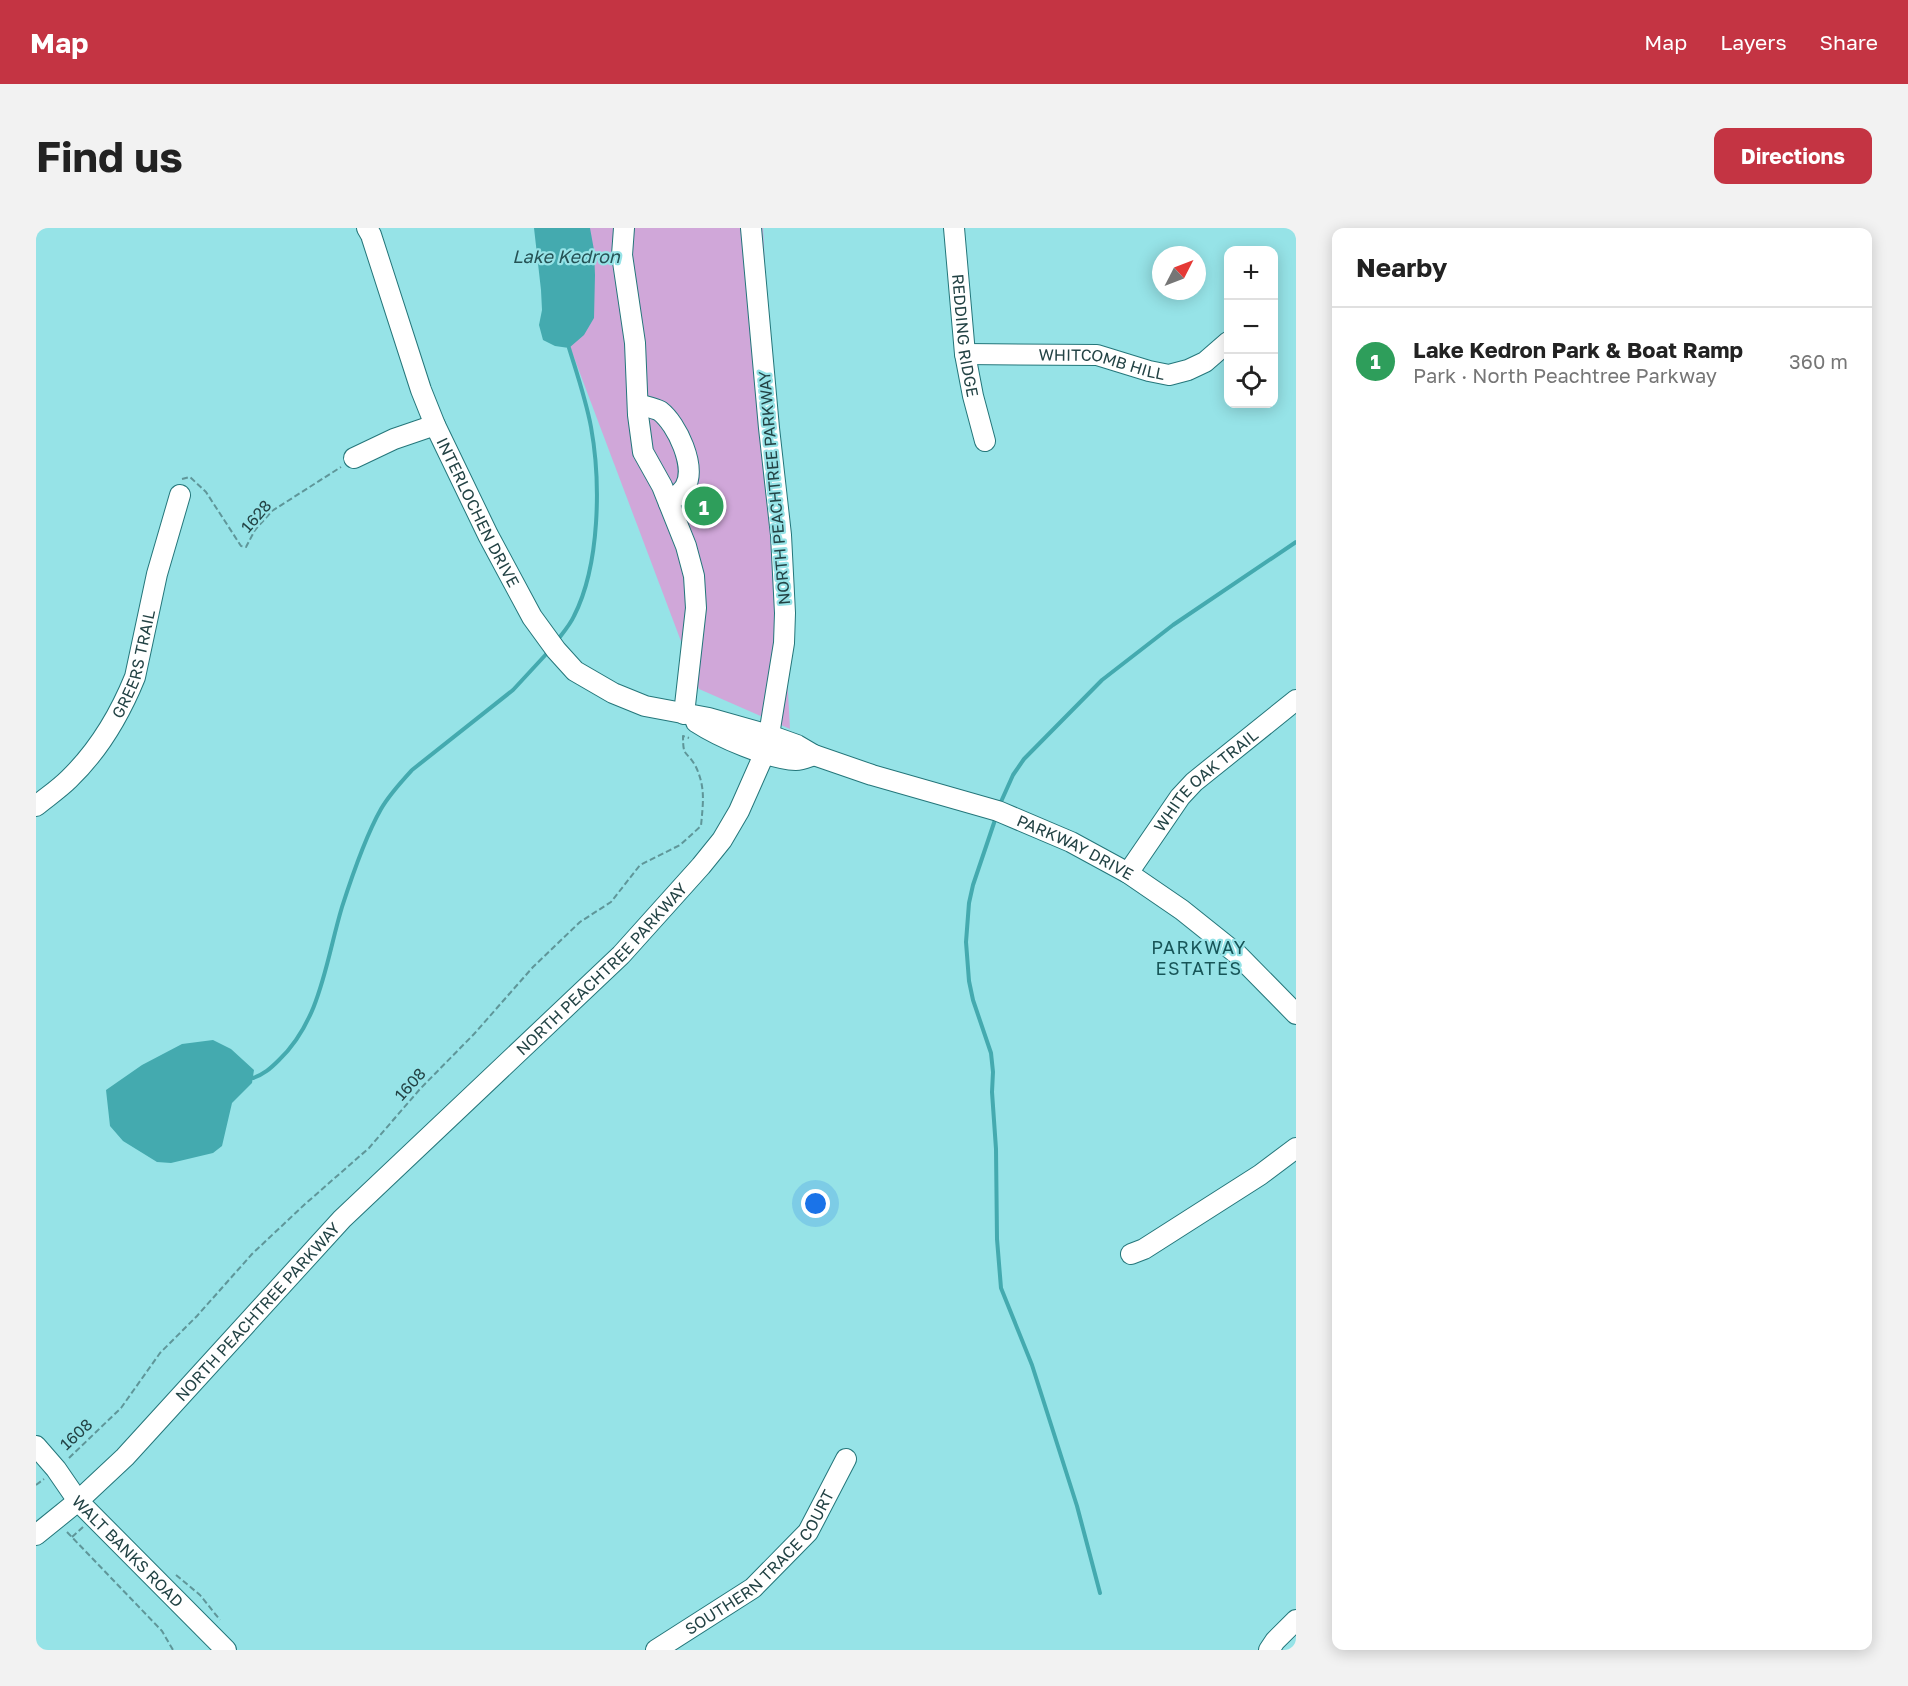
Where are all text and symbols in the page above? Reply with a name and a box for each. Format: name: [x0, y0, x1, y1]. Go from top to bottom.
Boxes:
text: Map: [30, 26, 88, 59]
text: Map: [1644, 29, 1687, 55]
text: Layers: [1720, 29, 1787, 55]
text: Share: [1820, 29, 1878, 55]
button: Directions: [1714, 128, 1872, 184]
text: Find us: [36, 131, 183, 181]
water label: Lake Kedron: [512, 245, 621, 267]
north arrow: [1152, 246, 1206, 300]
map controls: [1224, 246, 1278, 408]
button: +: [1224, 246, 1278, 300]
text: Nearby: [1356, 252, 1447, 283]
street label: REDDING RIDGE: [948, 273, 983, 398]
button: −: [1224, 300, 1278, 354]
text: Lake Kedron Park & Boat Ramp: [1413, 336, 1743, 363]
street label: WHITCOMB HILL: [1038, 344, 1167, 384]
text: 1: [1370, 349, 1381, 373]
text: 360 m: [1789, 349, 1848, 373]
button: locate: [1224, 354, 1278, 408]
text: Park · North Peachtree Parkway: [1413, 363, 1717, 387]
street label: NORTH PEACHTREE PARKWAY: [754, 370, 794, 606]
street label: INTERLOCHEN DRIVE: [433, 434, 524, 591]
pin: 1: [684, 484, 724, 528]
street label: 1628: [236, 496, 276, 536]
street label: GREERS TRAIL: [107, 608, 159, 722]
street label: WHITE OAK TRAIL: [1149, 725, 1262, 835]
street label: PARKWAY DRIVE: [1014, 810, 1137, 884]
street label: NORTH PEACHTREE PARKWAY: [512, 878, 692, 1059]
district label: PARKWAY ESTATES: [1151, 936, 1247, 979]
street label: 1608: [390, 1064, 430, 1104]
your location: [801, 1189, 830, 1218]
street label: NORTH PEACHTREE PARKWAY: [171, 1218, 344, 1405]
street label: 1608: [56, 1414, 96, 1454]
street label: SOUTHERN TRACE COURT: [681, 1486, 838, 1639]
street label: WALT BANKS ROAD: [68, 1491, 188, 1611]

